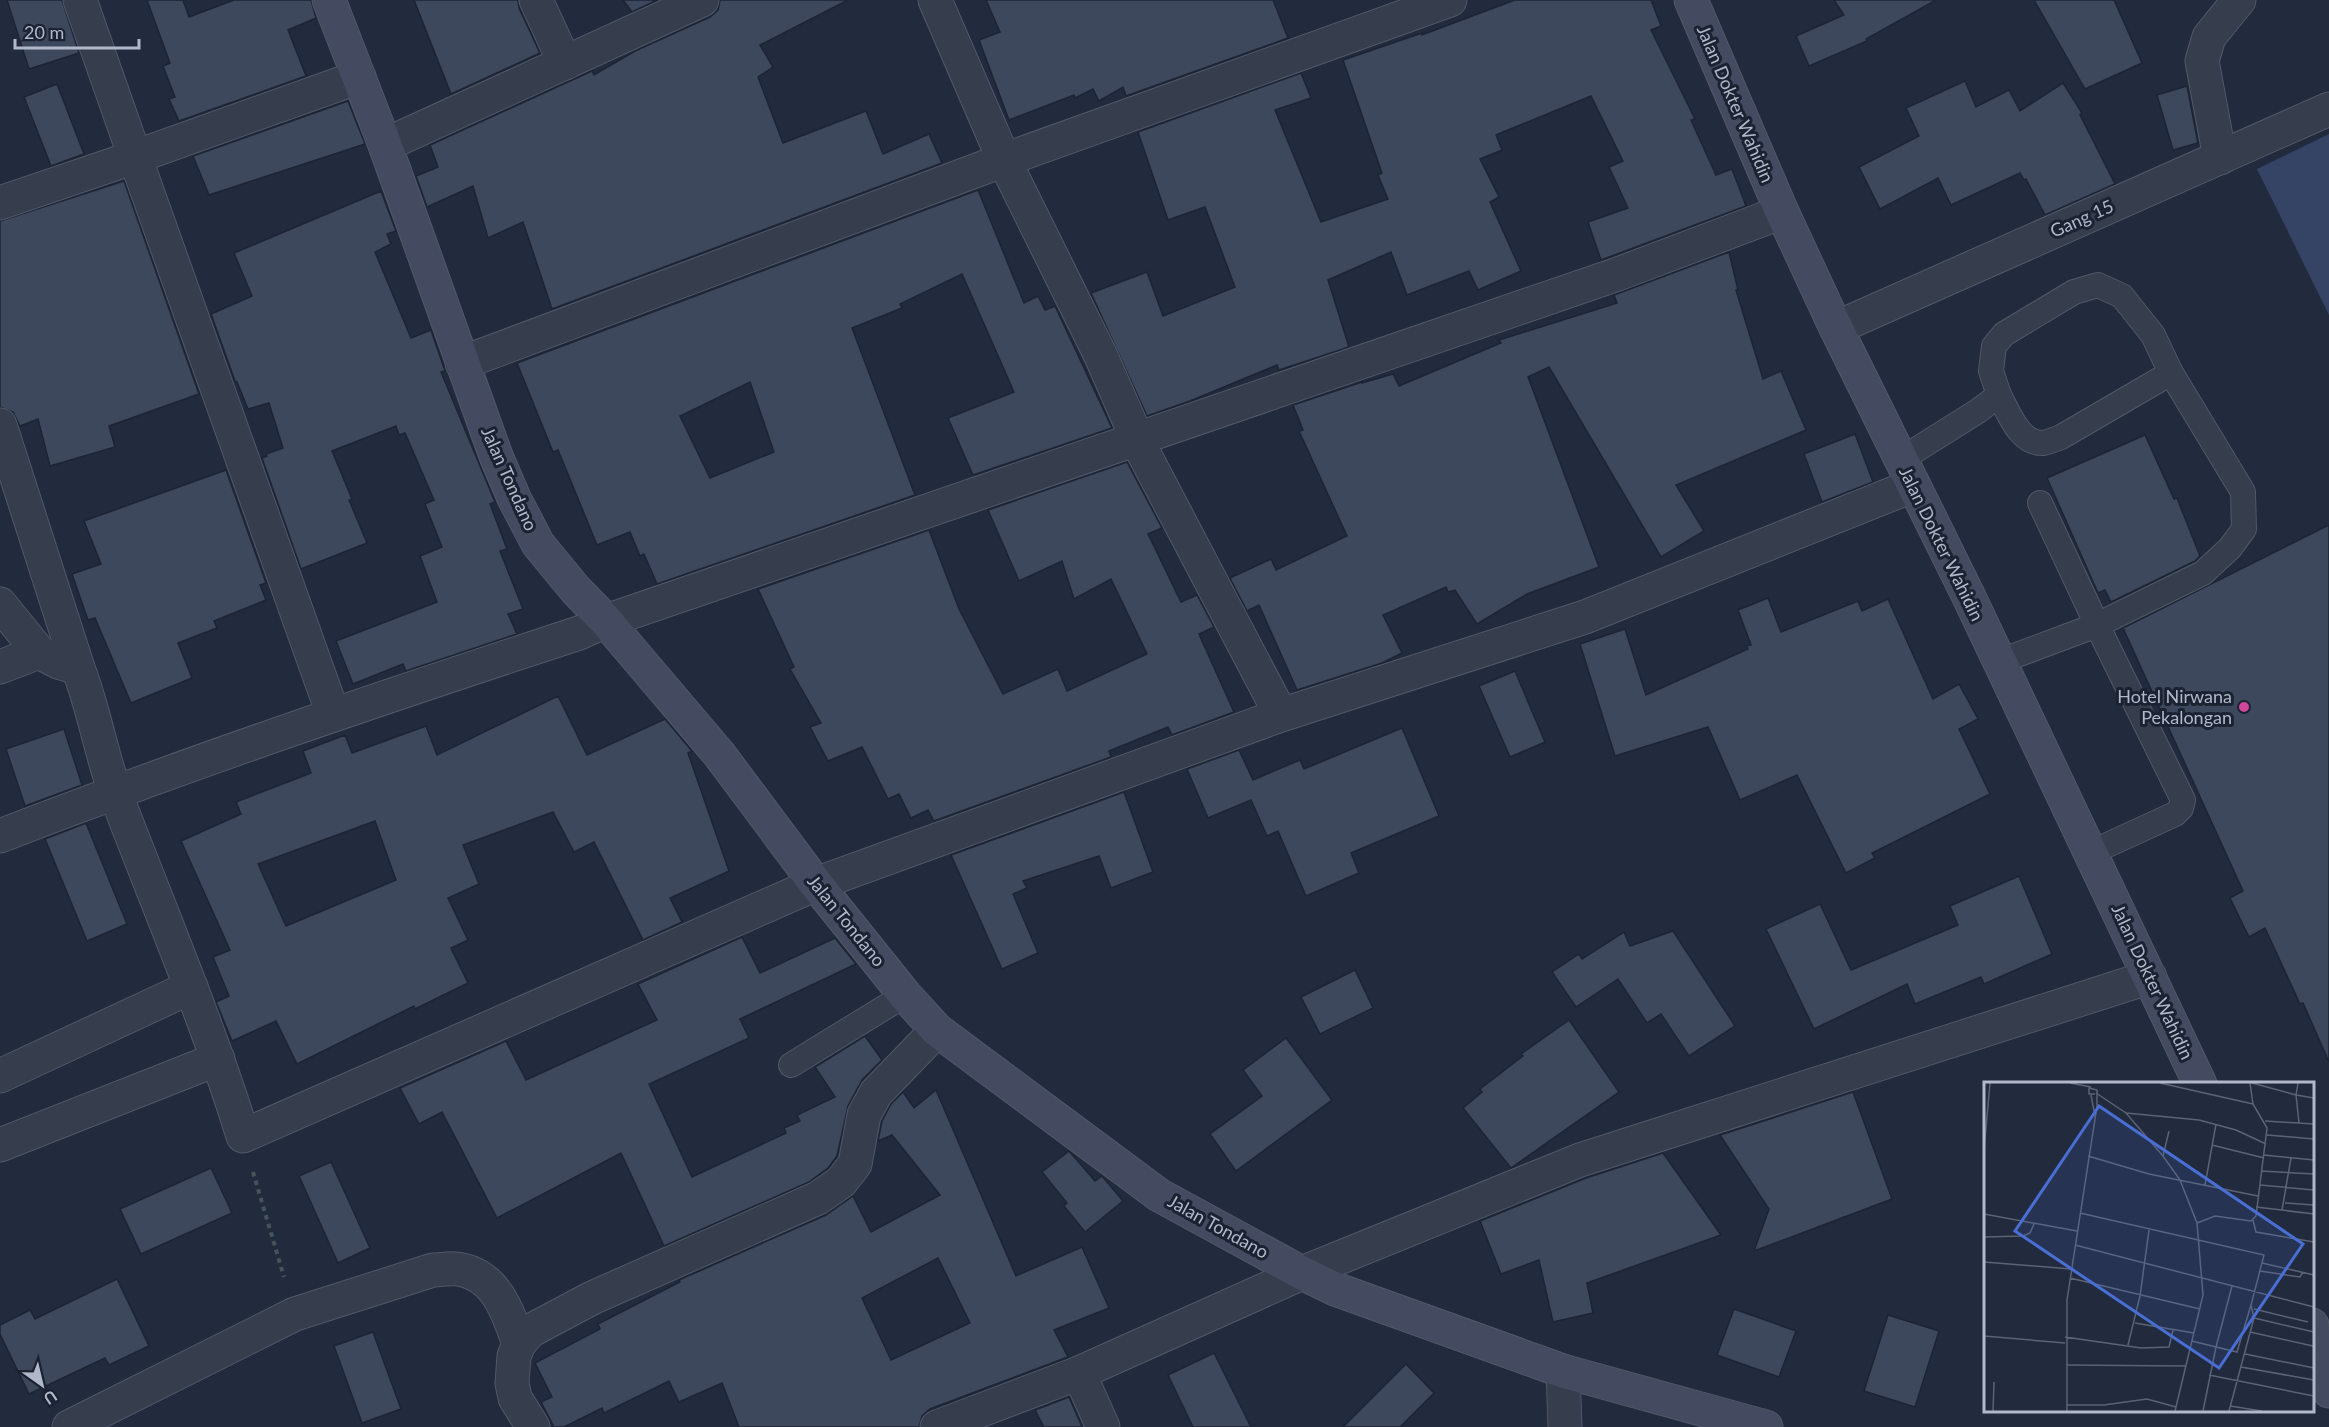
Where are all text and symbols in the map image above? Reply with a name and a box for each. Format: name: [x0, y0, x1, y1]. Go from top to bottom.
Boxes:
scale bar: [15, 12, 140, 50]
text: 20 m: [24, 21, 64, 43]
street label: Jalan Dokter Wahidin: [1693, 22, 1779, 186]
street label: Gang 15: [2047, 194, 2117, 242]
street label: Jalan Tondano: [477, 423, 543, 534]
street label: Jalan Dokter Wahidin: [1895, 463, 1989, 624]
place label: Hotel Nirwana Pekalongan: [2117, 685, 2232, 728]
marker: Hotel Nirwana Pekalongan: [2237, 700, 2251, 714]
street label: Jalan Tondano: [803, 870, 890, 971]
street label: Jalan Dokter Wahidin: [2107, 900, 2199, 1063]
inset map: [1984, 1082, 2314, 1412]
street label: Jalan Tondano: [1164, 1189, 1273, 1263]
north arrow: [12, 1355, 72, 1415]
text: U: [40, 1387, 61, 1409]

